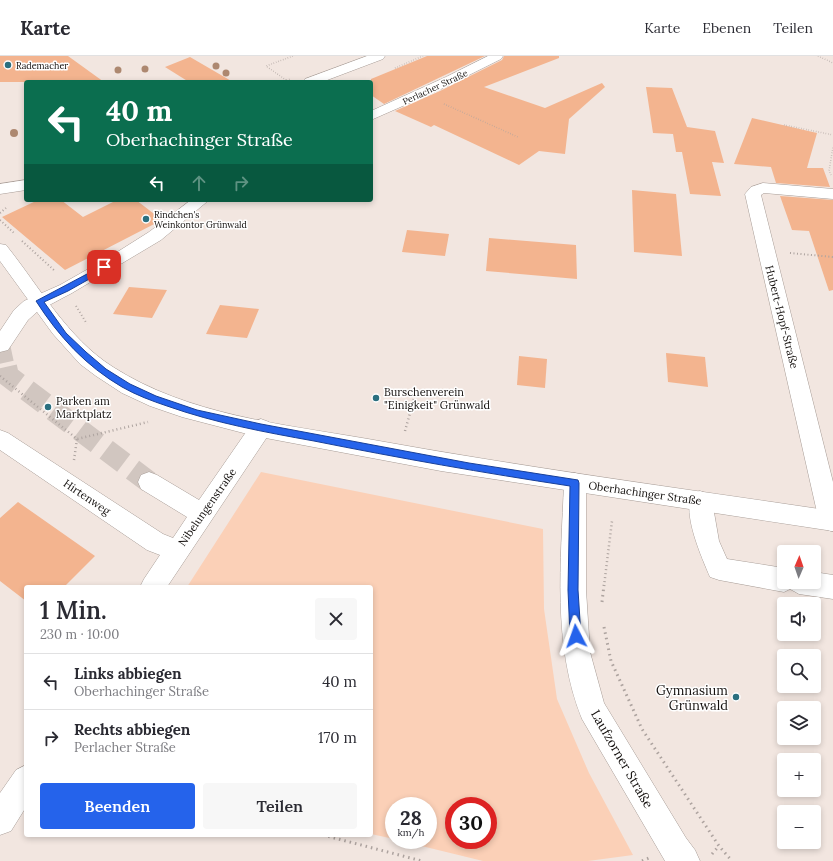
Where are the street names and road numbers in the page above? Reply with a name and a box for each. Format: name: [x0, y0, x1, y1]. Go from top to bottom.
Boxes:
street label: Perlacher Straße: [401, 67, 469, 107]
street label: Hubert-Hopf-Straße: [762, 264, 802, 370]
street label: Nibelungenstraße: [175, 465, 239, 549]
street label: Hirtenweg: [61, 476, 114, 518]
street label: Oberhachinger Straße: [587, 478, 703, 508]
street label: Laufzorner Straße: [587, 707, 657, 811]

